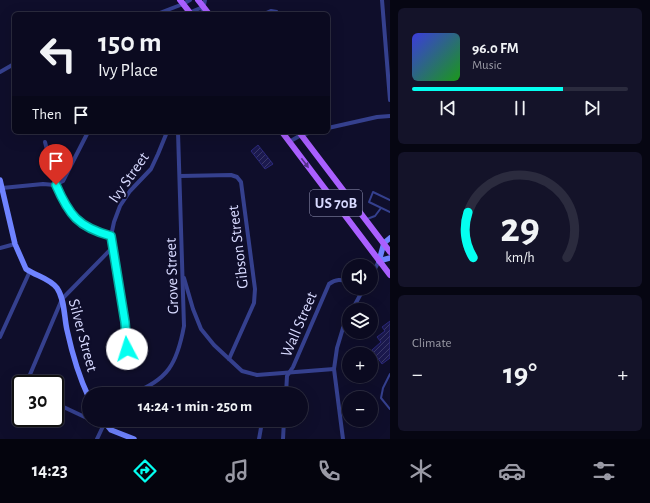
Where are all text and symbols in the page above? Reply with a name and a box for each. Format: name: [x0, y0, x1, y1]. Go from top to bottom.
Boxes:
icon: left: [32, 28, 84, 80]
text: 150 m: [98, 29, 162, 57]
text: 96.0 FM: [472, 41, 519, 56]
text: Music: [472, 59, 502, 72]
text: Ivy Place: [98, 62, 158, 80]
icon: previous: [437, 97, 459, 119]
icon: pause: [509, 97, 531, 119]
icon: next: [581, 97, 603, 119]
icon: arrive: [70, 104, 92, 126]
text: Then: [32, 107, 62, 122]
pin: [39, 144, 73, 185]
street label: Ivy Street: [106, 149, 153, 206]
icon: arrive: [45, 150, 67, 172]
one-way arrow: [301, 158, 309, 168]
road number: US 70B: [310, 190, 362, 216]
street label: Gibson Street: [225, 204, 251, 289]
text: 29: [500, 207, 540, 248]
street label: Grove Street: [163, 238, 181, 314]
text: km/h: [505, 250, 535, 264]
map controls: [342, 259, 378, 427]
button: sound: [342, 259, 378, 295]
street label: Wall Street: [278, 289, 320, 359]
street label: Silver Street: [66, 297, 100, 373]
button: layers: [342, 303, 378, 339]
position arrow: [106, 328, 148, 370]
text: Climate: [412, 337, 451, 350]
button: +: [342, 347, 378, 383]
text: 19°: [503, 359, 537, 389]
text: −: [412, 363, 423, 385]
text: +: [617, 363, 628, 385]
speed limit sign: 30: [12, 375, 64, 427]
button: −: [342, 391, 378, 427]
text: 14:24 · 1 min · 250 m: [138, 399, 252, 414]
icon: directions: [131, 457, 159, 485]
icon: music: [223, 457, 251, 485]
icon: phone: [315, 457, 343, 485]
icon: climate: [407, 457, 435, 485]
icon: car: [498, 457, 526, 485]
icon: filters: [590, 457, 618, 485]
text: 14:23: [32, 462, 68, 480]

